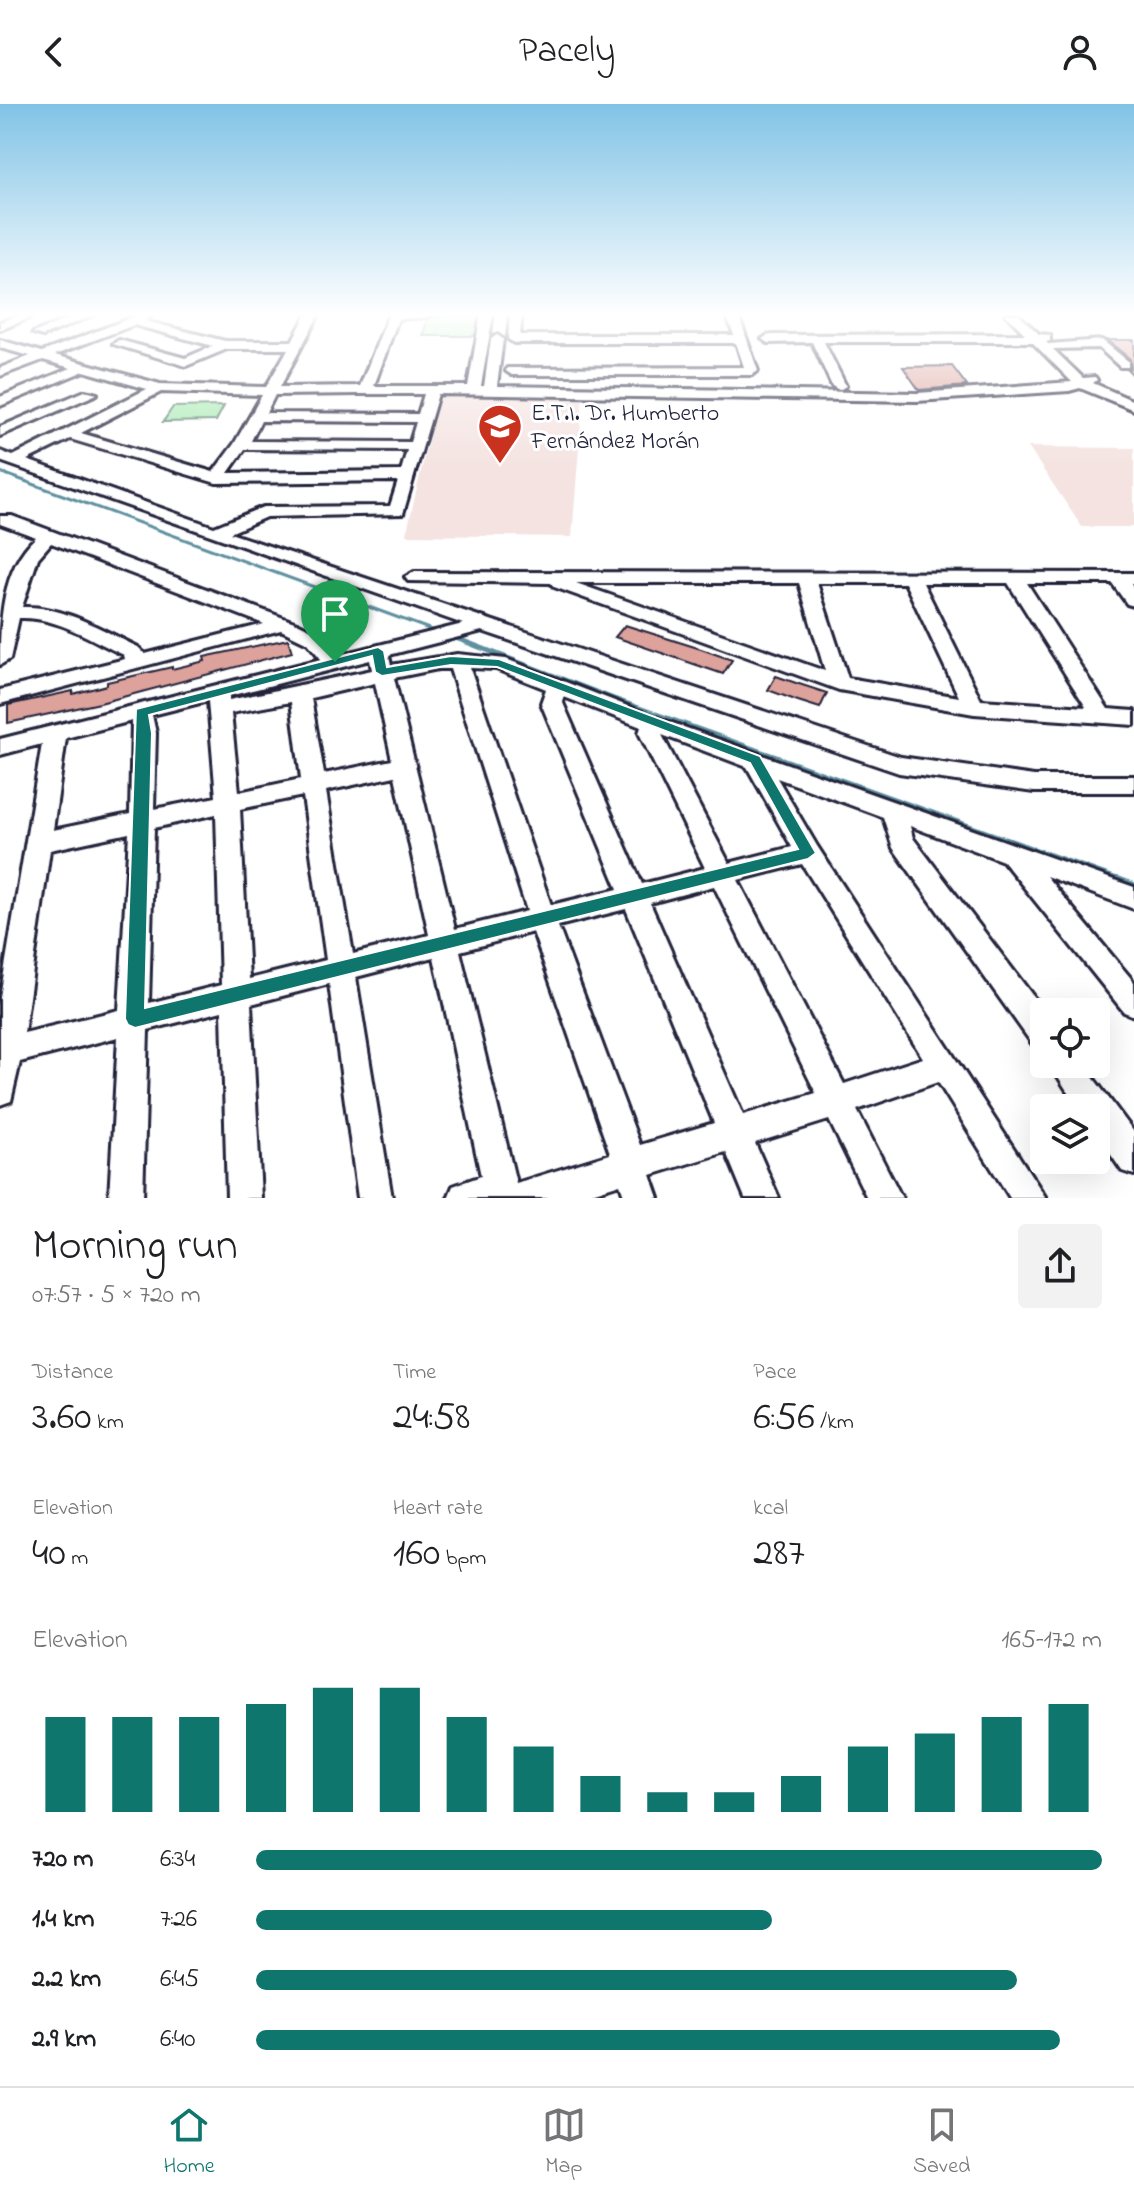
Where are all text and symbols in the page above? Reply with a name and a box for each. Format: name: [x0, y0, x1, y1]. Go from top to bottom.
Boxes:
text: Pacely: [519, 26, 615, 79]
icon: back: [32, 30, 76, 74]
icon: person: [1058, 30, 1102, 74]
place label: E.T.I. Dr. Humberto Fernández Morán: [530, 397, 719, 460]
school or university icon: E.T.I. Dr. Humberto Fernández Morán: [476, 402, 524, 465]
pin: [301, 580, 369, 662]
icon: arrive: [313, 592, 357, 636]
map controls: [1030, 998, 1110, 1174]
button: locate: [1030, 998, 1110, 1078]
button: layers: [1030, 1094, 1110, 1174]
text: Morning run: [32, 1215, 238, 1279]
button: share: [1018, 1224, 1102, 1308]
text: 07:57 · 5 × 720 m: [32, 1277, 201, 1315]
text: Distance: [32, 1357, 113, 1389]
text: Time: [393, 1357, 436, 1389]
text: Pace: [753, 1357, 796, 1389]
text: 3.60: [32, 1389, 92, 1448]
text: 24:58: [393, 1389, 470, 1448]
text: 6:56: [753, 1389, 815, 1448]
text: km: [92, 1407, 124, 1439]
text: /km: [815, 1407, 854, 1439]
text: Elevation: [32, 1493, 113, 1525]
text: Heart rate: [393, 1493, 483, 1525]
text: kcal: [753, 1493, 788, 1525]
text: 40: [32, 1525, 66, 1584]
text: 160: [393, 1525, 440, 1584]
text: 287: [753, 1525, 805, 1584]
text: m: [66, 1543, 88, 1575]
text: bpm: [440, 1543, 486, 1575]
text: Elevation: [32, 1622, 128, 1660]
text: 165–172 m: [1001, 1622, 1102, 1660]
text: 720 m: [32, 1841, 94, 1879]
text: 6:34: [160, 1841, 195, 1879]
text: 1.4 km: [32, 1901, 94, 1939]
text: 7:26: [160, 1901, 197, 1939]
text: 2.2 km: [32, 1961, 101, 1999]
text: 6:45: [160, 1961, 199, 1999]
text: 2.9 km: [32, 2021, 96, 2059]
text: 6:40: [160, 2021, 196, 2059]
tab: Home: [164, 2103, 215, 2183]
tab: Map: [542, 2103, 586, 2183]
tab: Saved: [913, 2103, 970, 2183]

